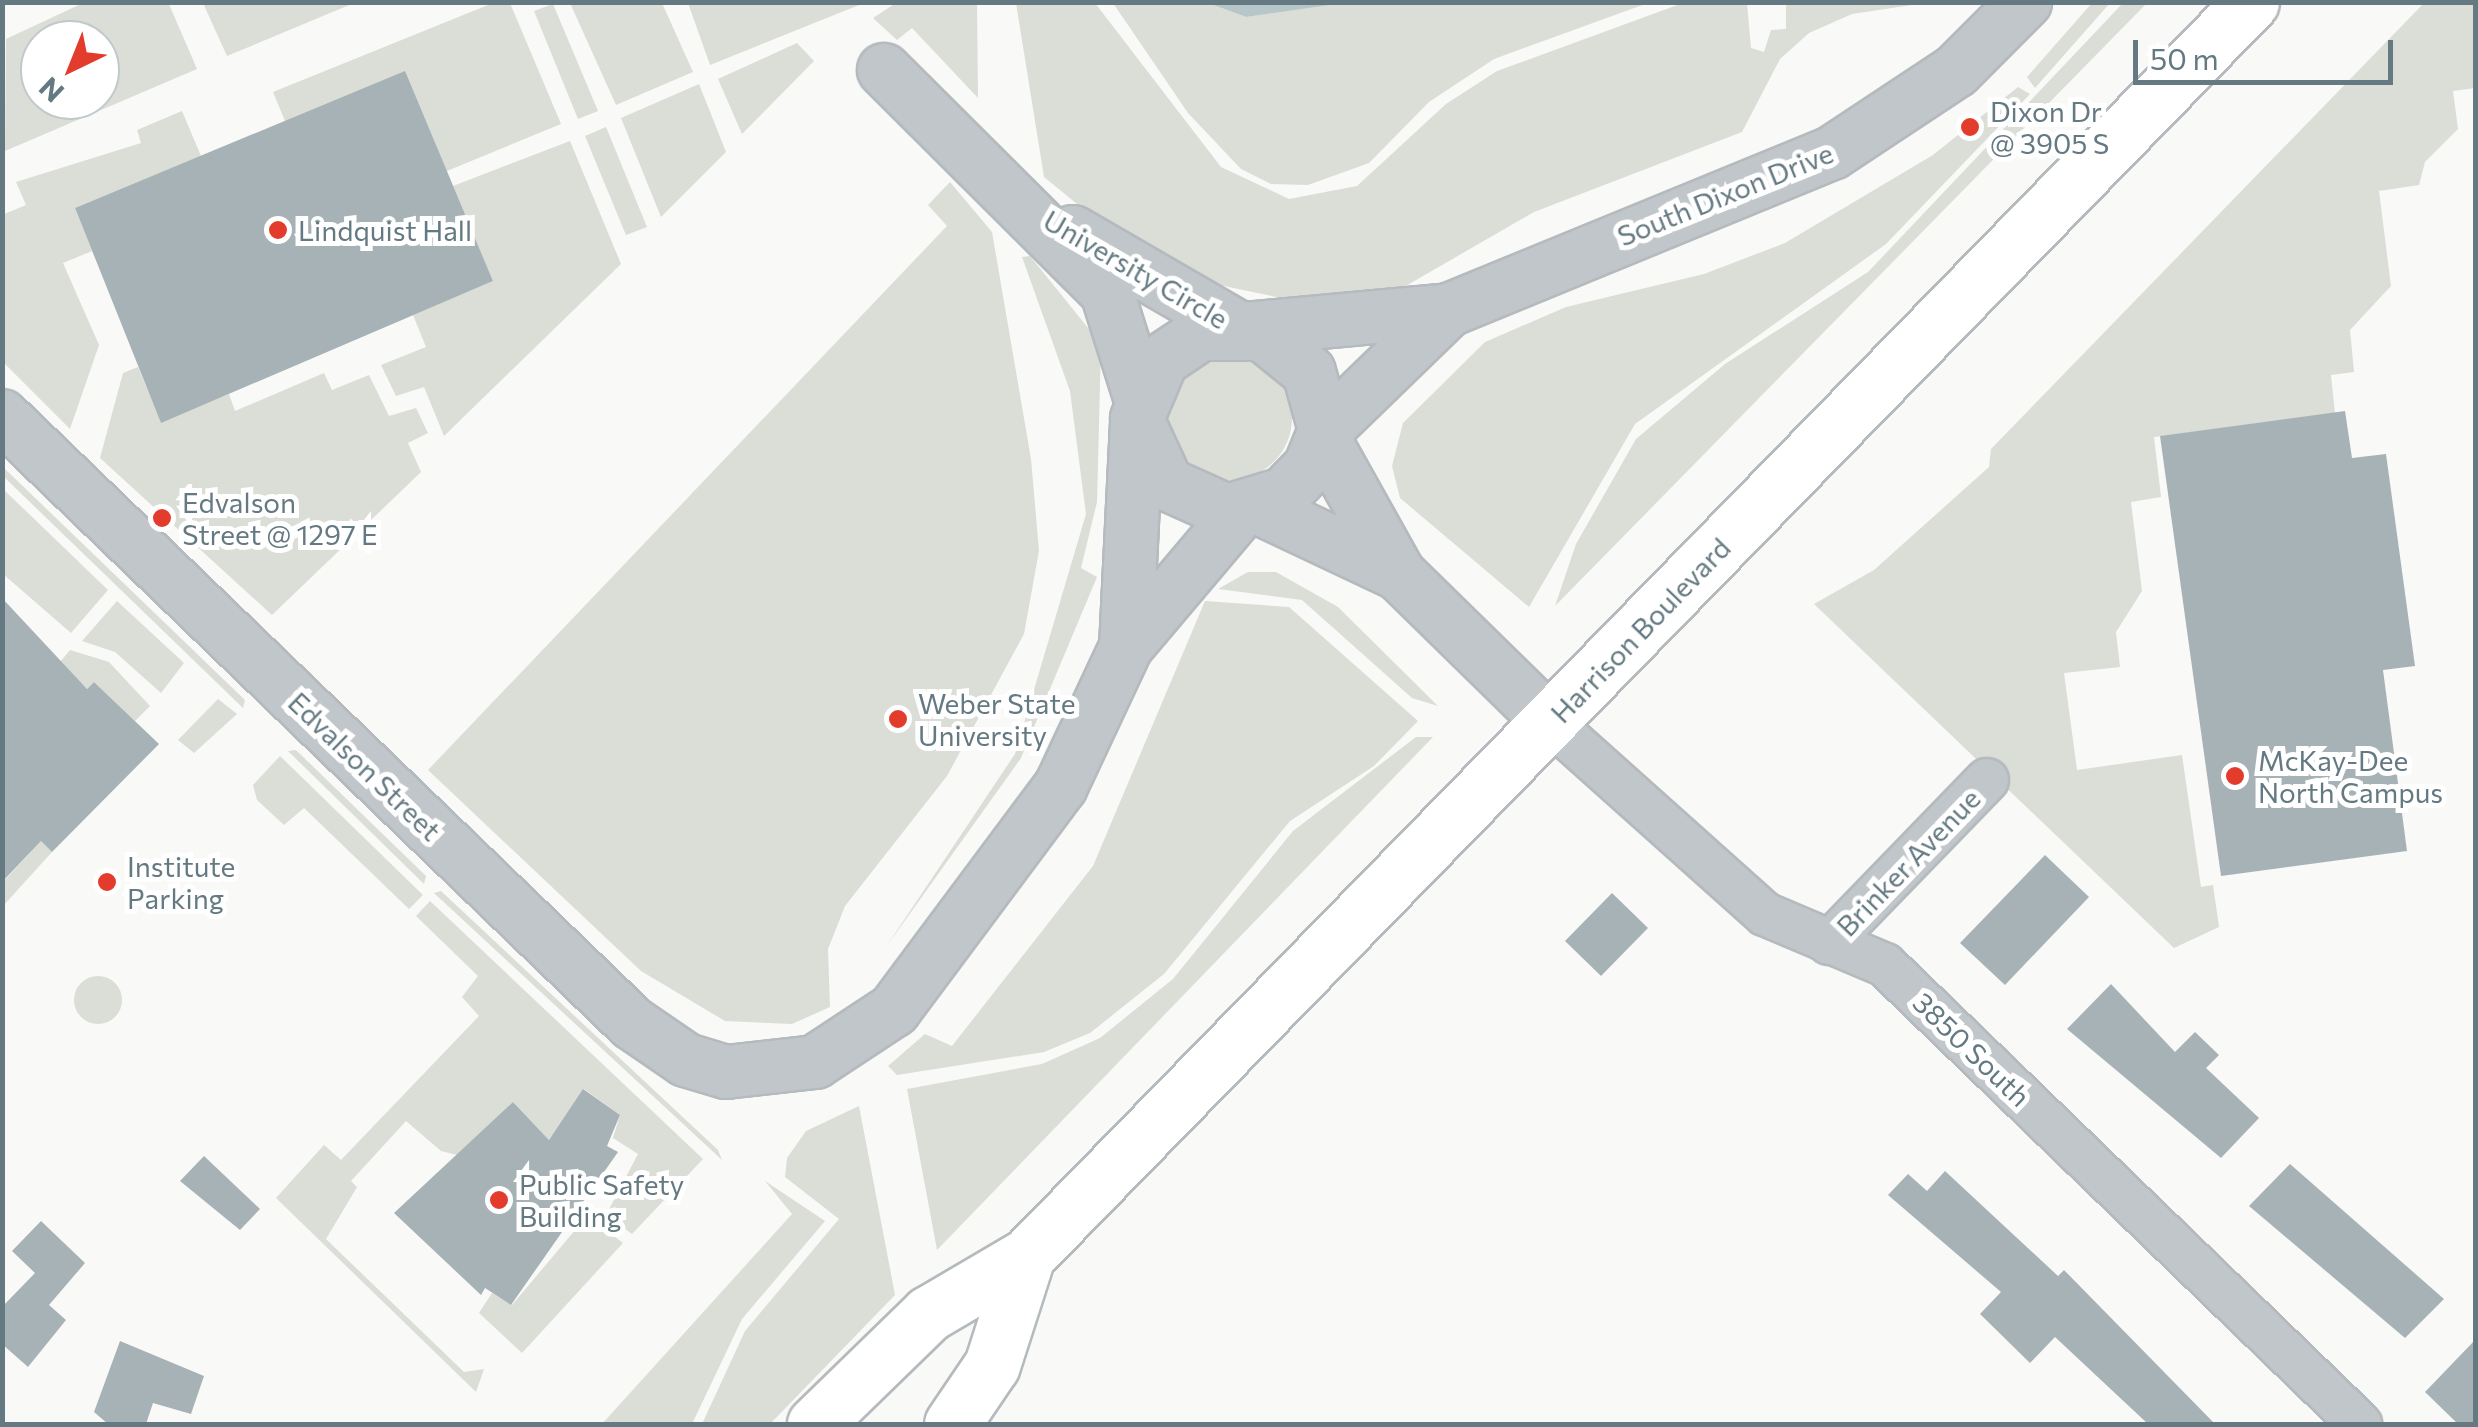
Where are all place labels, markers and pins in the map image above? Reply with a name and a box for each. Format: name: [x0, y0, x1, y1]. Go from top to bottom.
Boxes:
place label: Dixon Dr @ 3905 S: [1990, 94, 2109, 160]
marker: Dixon Dr @ 3905 S: [1959, 116, 1981, 138]
place label: Lindquist Hall: [298, 213, 472, 247]
marker: Lindquist Hall: [267, 219, 289, 241]
place label: Edvalson Street @ 1297 E: [182, 485, 378, 551]
marker: Edvalson Street @ 1297 E: [151, 507, 173, 529]
place label: Weber State University: [918, 686, 1076, 752]
marker: Weber State University: [887, 708, 909, 730]
place label: McKay-Dee North Campus: [2258, 743, 2443, 809]
marker: McKay-Dee North Campus: [2222, 763, 2248, 789]
place label: Institute Parking: [127, 849, 235, 915]
marker: Institute Parking: [96, 871, 118, 893]
place label: Public Safety Building: [519, 1167, 684, 1233]
marker: Public Safety Building: [488, 1189, 510, 1211]

